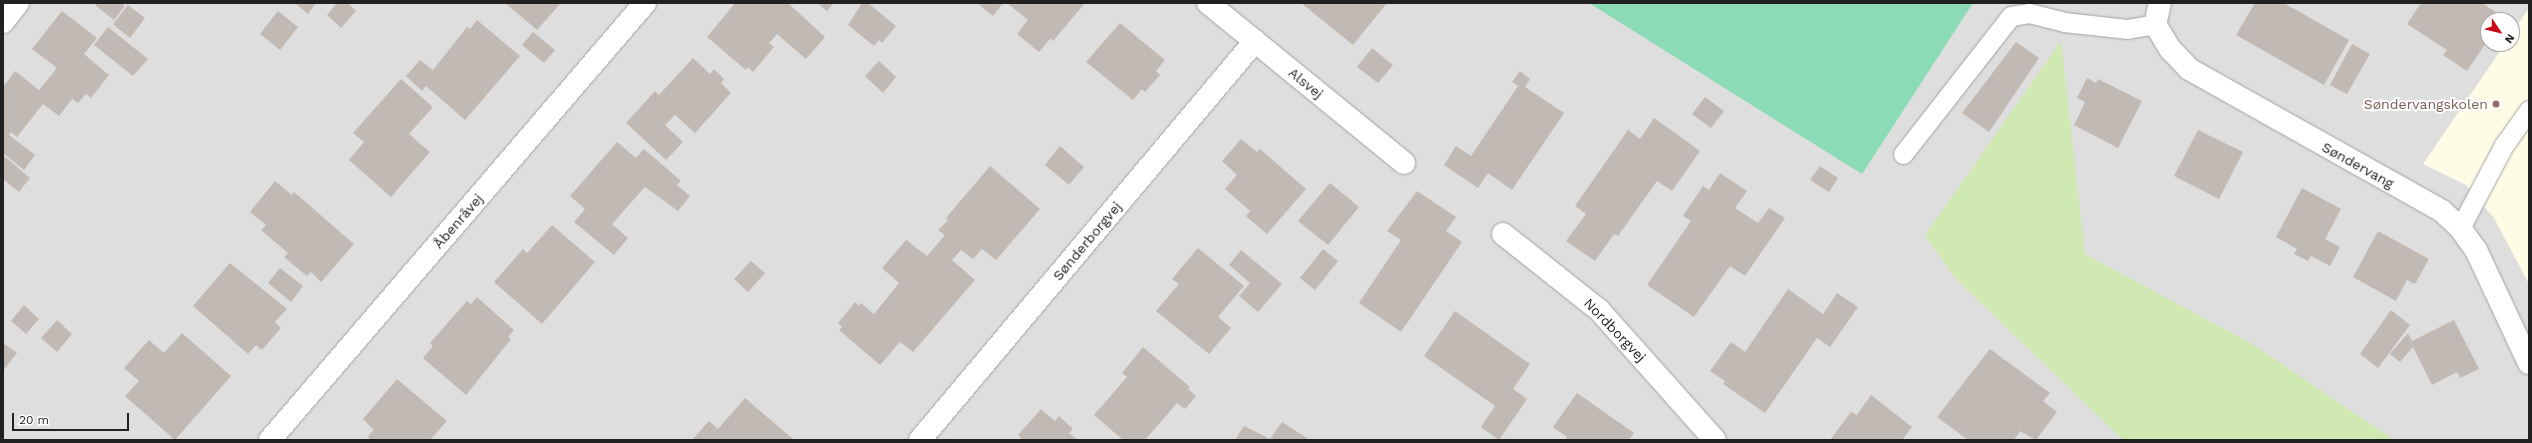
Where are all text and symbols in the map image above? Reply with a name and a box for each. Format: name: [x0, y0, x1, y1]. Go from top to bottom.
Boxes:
north arrow: [2480, 12, 2520, 52]
text: N: [2502, 32, 2517, 46]
street label: Alsvej: [1285, 64, 1327, 102]
place label: Søndervangskolen: [2364, 96, 2488, 112]
marker: Søndervangskolen: [2491, 99, 2501, 109]
street label: Søndervang: [2319, 138, 2397, 192]
street label: Åbenråvej: [430, 190, 486, 252]
street label: Sønderborgvej: [1049, 198, 1125, 284]
street label: Nordborgvej: [1581, 295, 1649, 365]
scale bar: [14, 405, 131, 431]
text: 20 m: [19, 413, 49, 427]

